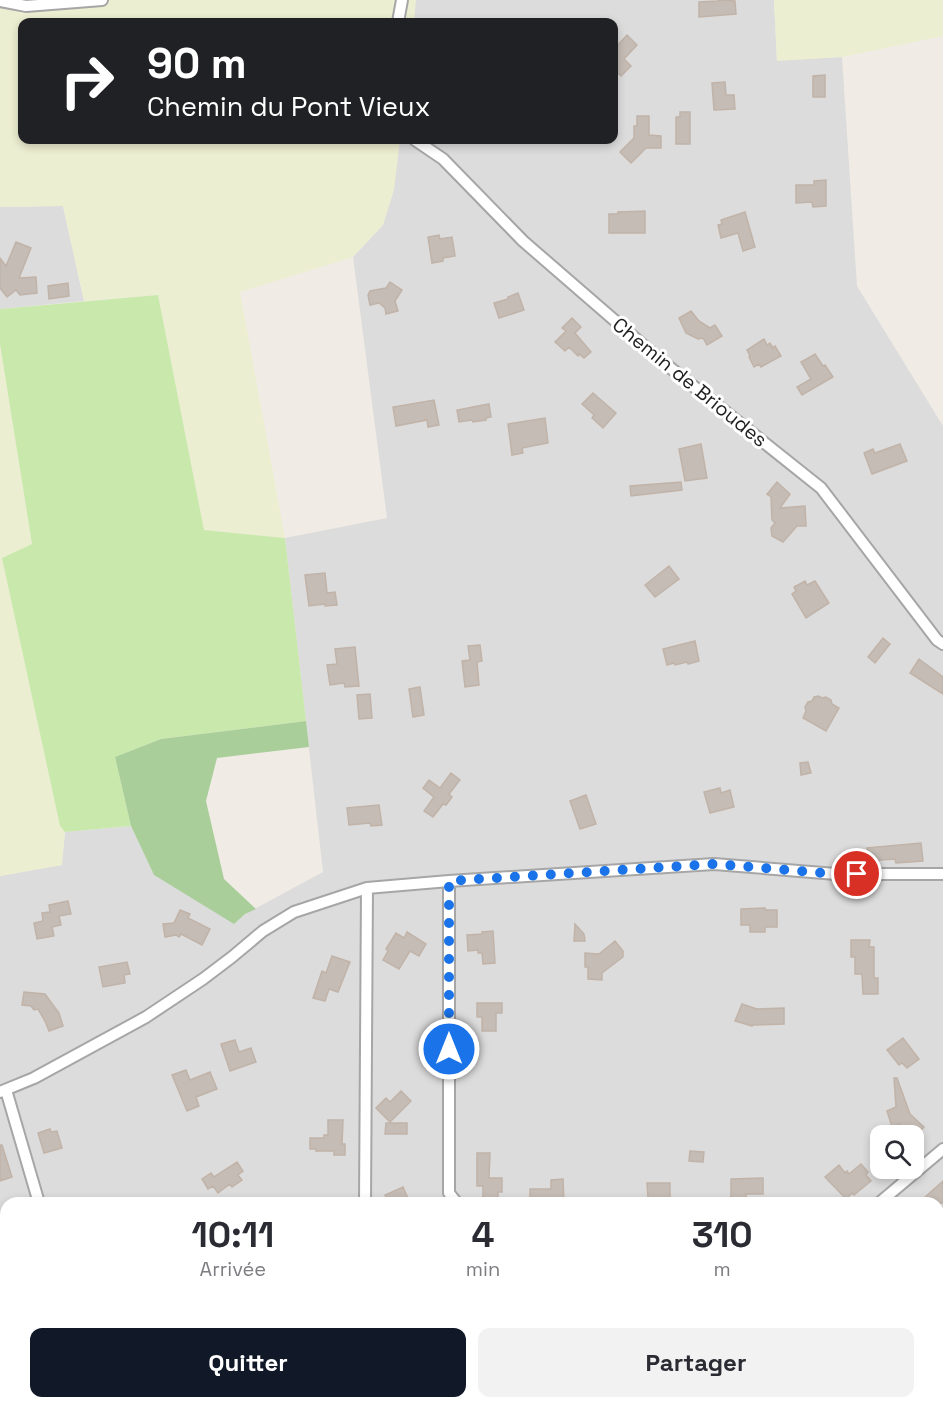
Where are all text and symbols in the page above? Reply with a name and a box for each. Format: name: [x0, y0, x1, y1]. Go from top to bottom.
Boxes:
text: 90 m: [147, 37, 247, 90]
icon: right: [48, 42, 126, 120]
text: Chemin du Pont Vieux: [147, 89, 431, 124]
street label: Chemin de Brioudes: [607, 312, 773, 452]
pin: [831, 848, 882, 899]
icon: arrive: [840, 857, 873, 890]
position arrow: [417, 1017, 481, 1081]
map controls: [870, 1125, 924, 1179]
button: search: [870, 1125, 924, 1179]
text: 10:11: [191, 1212, 274, 1258]
text: 4: [472, 1212, 494, 1258]
text: 310: [692, 1212, 753, 1258]
text: Arrivée: [200, 1256, 266, 1282]
text: min: [466, 1256, 500, 1282]
text: m: [713, 1256, 731, 1282]
button: Quitter: [30, 1328, 466, 1397]
button: Partager: [478, 1328, 914, 1397]

